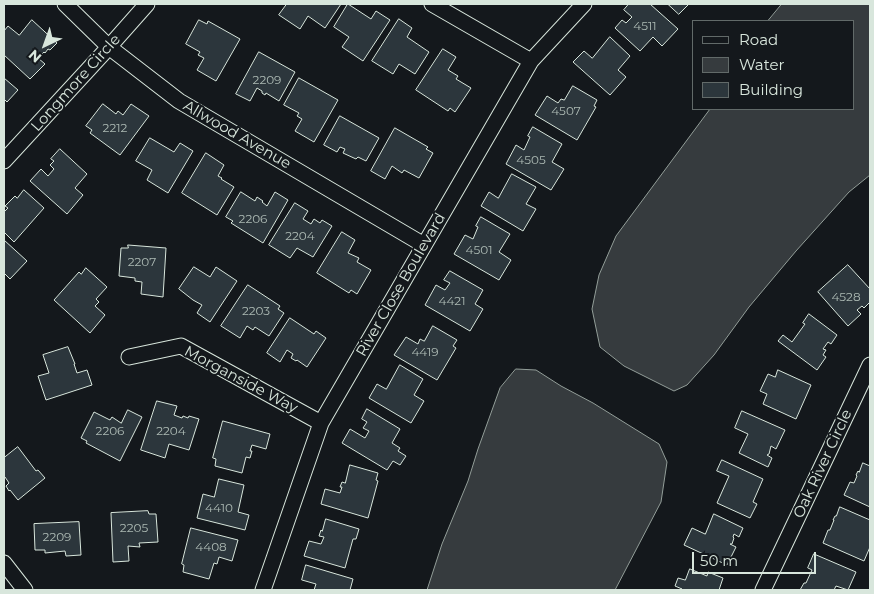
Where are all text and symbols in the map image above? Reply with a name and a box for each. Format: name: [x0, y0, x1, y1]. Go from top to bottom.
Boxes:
house number: 4511: [633, 19, 657, 33]
north arrow: [20, 20, 70, 70]
legend: [692, 20, 854, 110]
text: Road: [739, 30, 778, 49]
street label: Longmore Circle: [28, 31, 124, 135]
text: N: [25, 46, 45, 67]
text: Water: [739, 55, 785, 74]
house number: 2209: [253, 73, 281, 87]
text: Building: [739, 80, 803, 99]
street label: Allwood Avenue: [180, 97, 294, 173]
house number: 4507: [551, 104, 581, 118]
house number: 2212: [103, 121, 127, 135]
house number: 4505: [516, 153, 546, 167]
street label: River Close Boulevard: [353, 210, 449, 360]
house number: 2206: [239, 212, 267, 226]
house number: 2204: [285, 229, 315, 243]
house number: 4501: [466, 243, 492, 257]
house number: 2207: [128, 255, 156, 269]
house number: 4528: [831, 290, 861, 304]
house number: 4421: [439, 294, 465, 308]
house number: 2203: [242, 304, 270, 318]
street label: Morganside Way: [181, 343, 301, 417]
house number: 4419: [411, 345, 439, 359]
street label: Oak River Circle: [790, 407, 856, 521]
house number: 2206: [96, 424, 124, 438]
house number: 2204: [156, 424, 186, 438]
house number: 4410: [205, 501, 233, 515]
house number: 2205: [120, 521, 148, 535]
house number: 2209: [43, 530, 71, 544]
house number: 4408: [195, 540, 227, 554]
scale bar: [694, 542, 818, 574]
text: 50 m: [700, 551, 738, 570]

